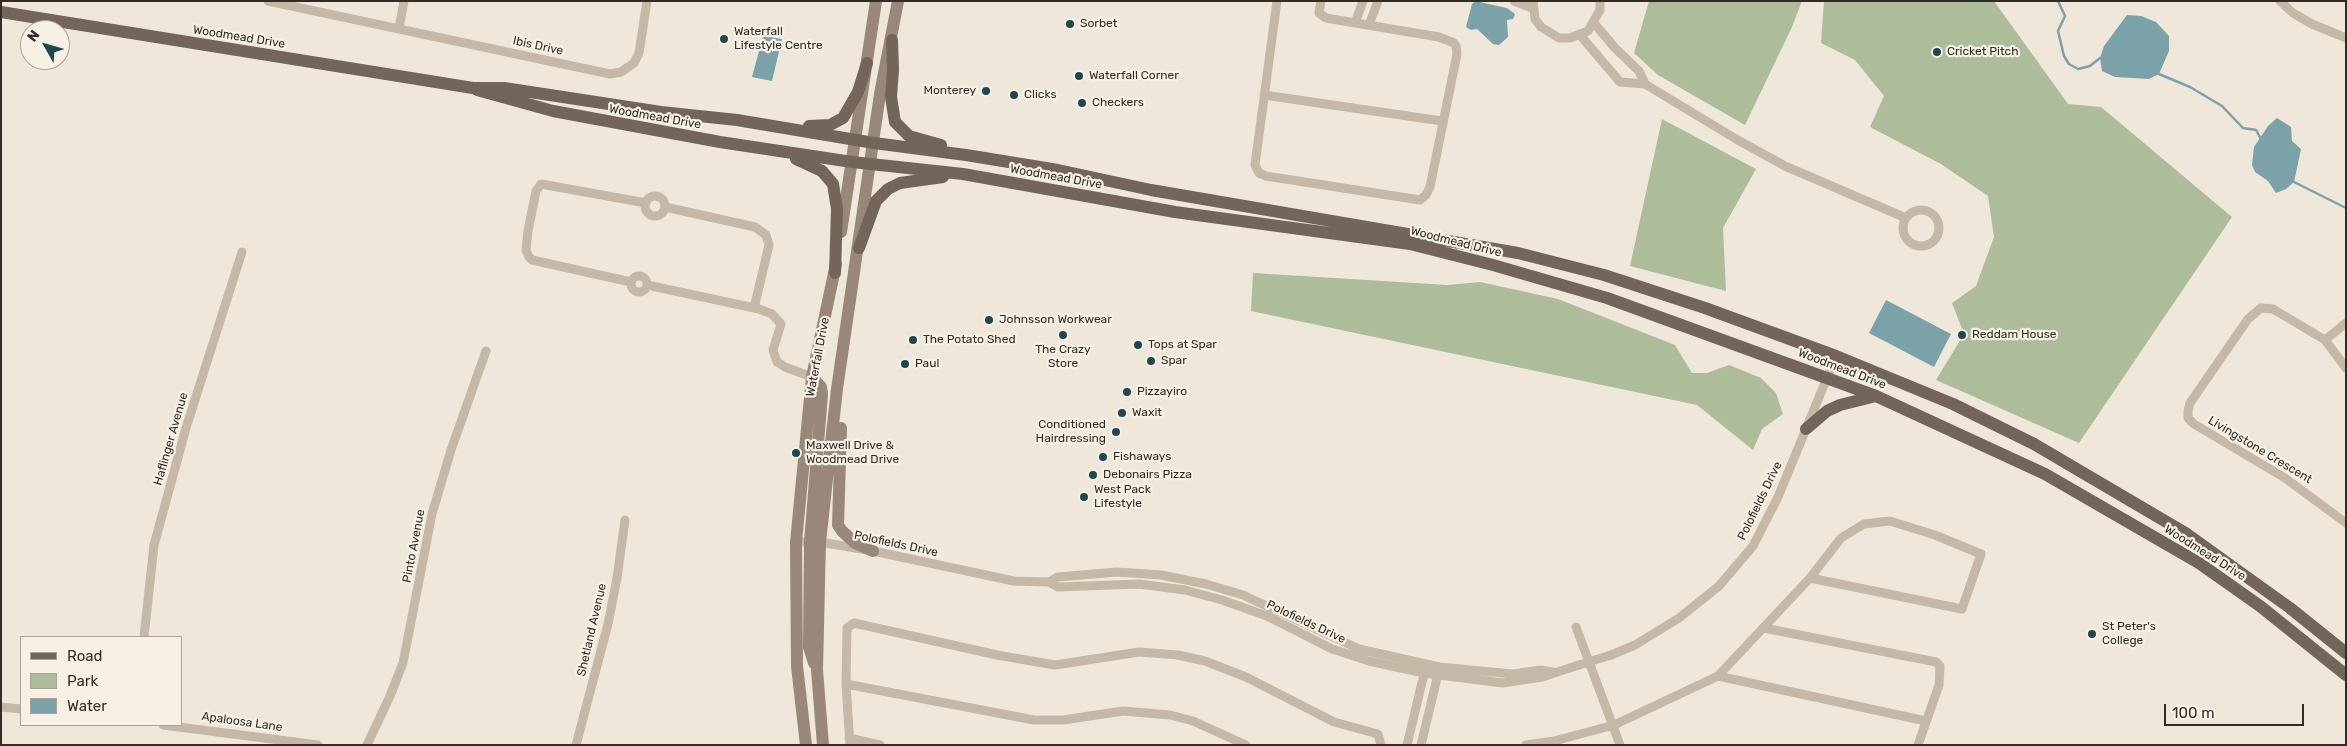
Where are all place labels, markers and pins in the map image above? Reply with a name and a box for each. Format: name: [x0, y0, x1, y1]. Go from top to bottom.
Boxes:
place label: Sorbet: [1080, 17, 1117, 31]
marker: Sorbet: [1064, 18, 1076, 30]
place label: Waterfall Lifestyle Centre: [734, 25, 823, 53]
marker: Waterfall Lifestyle Centre: [718, 33, 730, 45]
place label: Cricket Pitch: [1947, 45, 2019, 59]
marker: Cricket Pitch: [1931, 46, 1943, 58]
place label: Waterfall Corner: [1089, 69, 1179, 83]
marker: Waterfall Corner: [1073, 70, 1085, 82]
place label: Monterey: [923, 84, 976, 98]
marker: Monterey: [980, 85, 992, 97]
place label: Clicks: [1024, 88, 1057, 102]
marker: Clicks: [1008, 89, 1020, 101]
place label: Checkers: [1092, 96, 1144, 110]
marker: Checkers: [1076, 97, 1088, 109]
place label: Johnsson Workwear: [999, 313, 1112, 327]
marker: Johnsson Workwear: [983, 314, 995, 326]
place label: Reddam House: [1972, 328, 2057, 342]
marker: The Crazy Store: [1057, 329, 1069, 341]
marker: Reddam House: [1956, 329, 1968, 341]
place label: The Potato Shed: [923, 333, 1016, 347]
marker: The Potato Shed: [907, 334, 919, 346]
place label: Tops at Spar: [1148, 338, 1217, 352]
marker: Tops at Spar: [1132, 339, 1144, 351]
place label: The Crazy Store: [1035, 343, 1091, 371]
place label: Spar: [1161, 354, 1187, 368]
marker: Spar: [1145, 355, 1157, 367]
place label: Paul: [915, 357, 939, 371]
marker: Paul: [899, 358, 911, 370]
place label: Pizzayiro: [1137, 385, 1187, 399]
marker: Pizzayiro: [1121, 386, 1133, 398]
place label: Waxit: [1132, 406, 1162, 420]
marker: Waxit: [1116, 407, 1128, 419]
place label: Conditioned Hairdressing: [1036, 418, 1106, 446]
marker: Conditioned Hairdressing: [1110, 426, 1122, 438]
place label: Maxwell Drive & Woodmead Drive: [806, 439, 899, 467]
marker: Maxwell Drive & Woodmead Drive: [790, 447, 802, 459]
place label: Fishaways: [1113, 450, 1171, 464]
marker: Fishaways: [1097, 451, 1109, 463]
place label: Debonairs Pizza: [1103, 468, 1192, 482]
marker: Debonairs Pizza: [1087, 469, 1099, 481]
place label: West Pack Lifestyle: [1094, 483, 1151, 511]
marker: West Pack Lifestyle: [1078, 491, 1090, 503]
place label: St Peter's College: [2102, 620, 2156, 648]
marker: St Peter's College: [2086, 628, 2098, 640]

